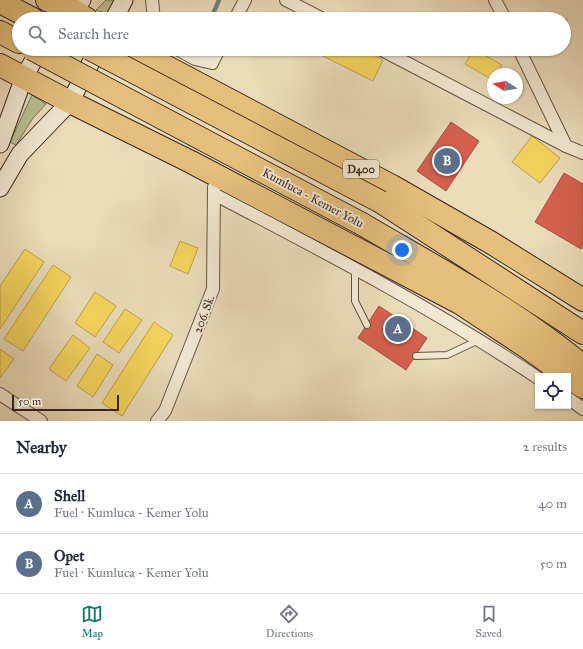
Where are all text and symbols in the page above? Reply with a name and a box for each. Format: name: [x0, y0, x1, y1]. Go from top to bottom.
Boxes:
search box: [12, 12, 571, 56]
icon: search: [26, 23, 48, 45]
text: Search here: [58, 25, 129, 43]
north arrow: [487, 68, 523, 104]
pin: B: [434, 146, 460, 176]
road number: D400: [343, 160, 379, 178]
street label: Kumluca - Kemer Yolu: [260, 165, 367, 231]
your location: [392, 240, 412, 260]
street label: 206. Sk.: [190, 293, 218, 335]
pin: A: [385, 314, 411, 344]
map controls: [535, 373, 571, 409]
button: locate: [535, 373, 571, 409]
scale bar: [12, 393, 119, 412]
text: 50 m: [18, 395, 41, 408]
text: Nearby: [16, 437, 67, 458]
text: 2 results: [523, 439, 567, 455]
text: Shell: [54, 487, 85, 505]
text: A: [25, 496, 33, 512]
text: 40 m: [538, 496, 567, 512]
text: Fuel · Kumluca - Kemer Yolu: [54, 505, 209, 521]
text: Opet: [54, 547, 85, 565]
text: B: [25, 556, 33, 572]
text: 50 m: [540, 556, 567, 572]
text: Fuel · Kumluca - Kemer Yolu: [54, 565, 209, 581]
tab: Map: [81, 603, 103, 640]
tab: Directions: [266, 603, 313, 640]
tab: Saved: [476, 603, 502, 640]

